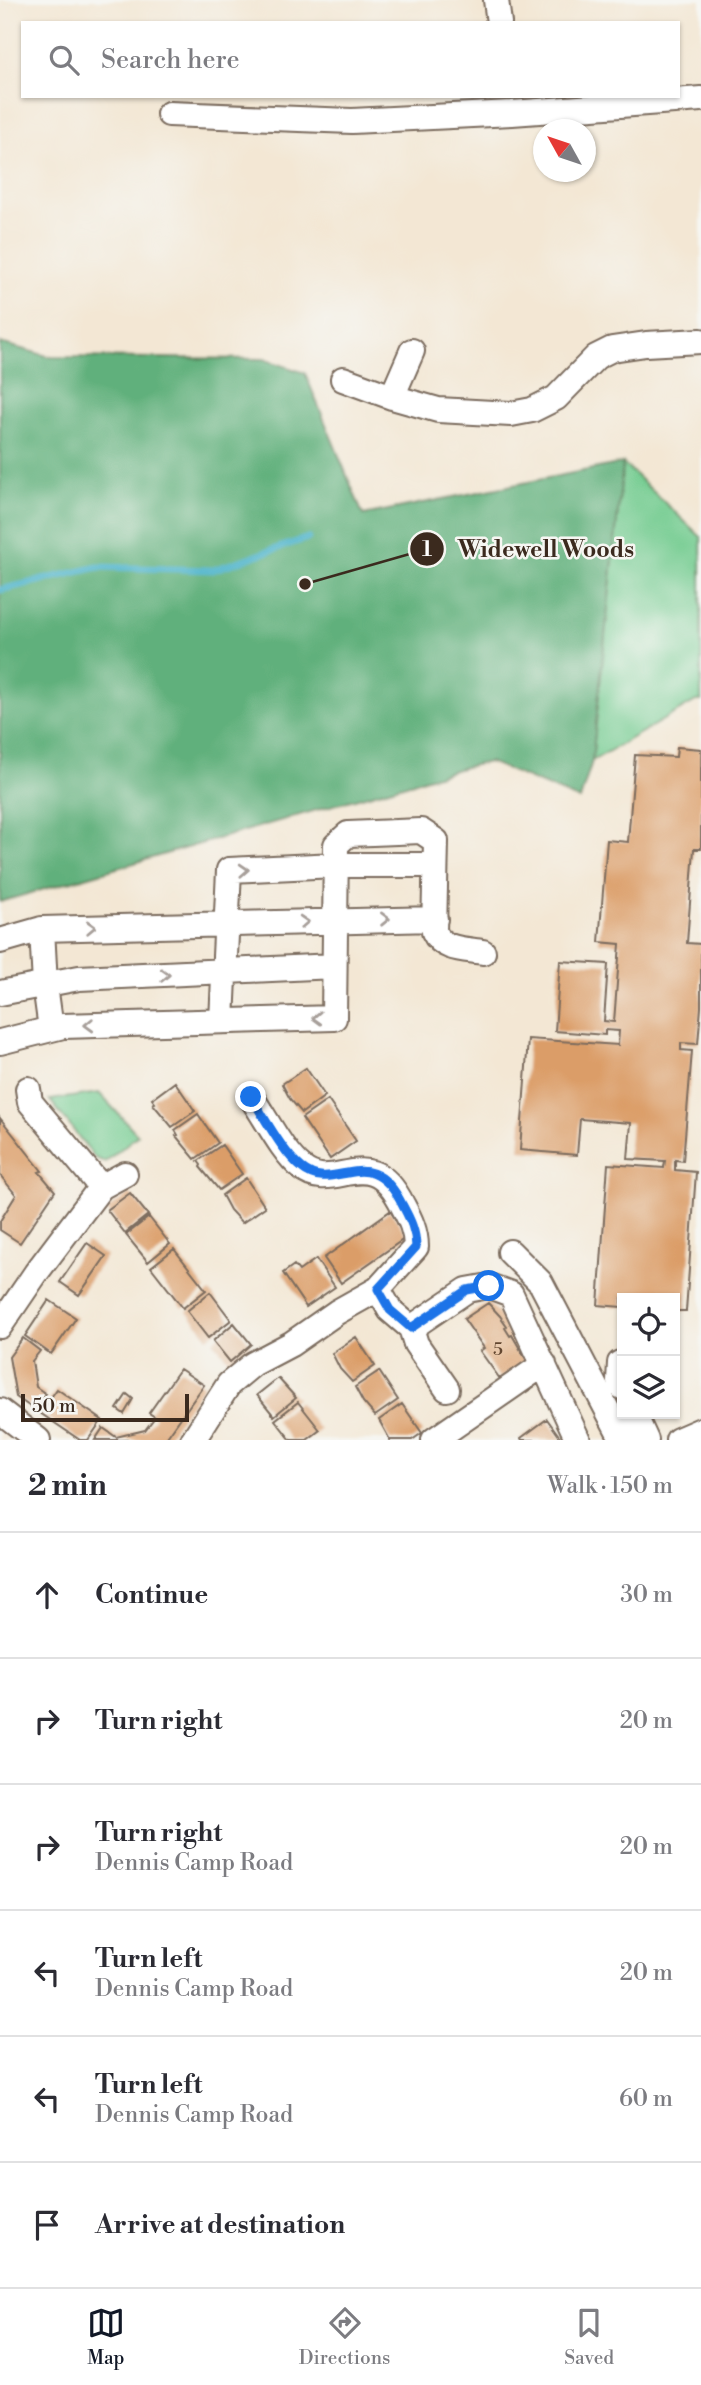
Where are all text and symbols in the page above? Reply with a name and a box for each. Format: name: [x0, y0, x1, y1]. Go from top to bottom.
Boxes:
search box: [21, 21, 680, 98]
icon: search: [45, 41, 83, 79]
text: Search here: [101, 44, 240, 76]
north arrow: [533, 119, 596, 182]
callout: Widewell Woods: [409, 527, 649, 571]
text: Widewell Woods: [457, 536, 634, 564]
text: 1: [422, 537, 432, 563]
one-way arrow: [239, 862, 250, 877]
one-way arrow: [380, 912, 391, 927]
one-way arrow: [299, 914, 310, 929]
one-way arrow: [86, 920, 97, 935]
one-way arrow: [160, 967, 171, 982]
one-way arrow: [311, 1011, 322, 1026]
one-way arrow: [83, 1018, 94, 1033]
route end: [235, 1081, 266, 1112]
route start: [473, 1270, 504, 1301]
map controls: [617, 1293, 680, 1419]
button: locate: [617, 1293, 680, 1356]
house number: 5: [493, 1338, 503, 1361]
button: layers: [617, 1356, 680, 1419]
scale bar: [21, 1391, 189, 1423]
text: 50 m: [32, 1394, 76, 1418]
text: 2 min: [28, 1467, 107, 1505]
text: Walk · 150 m: [547, 1472, 673, 1500]
icon: ahead: [28, 1576, 66, 1614]
text: Continue: [95, 1579, 208, 1611]
text: 30 m: [620, 1581, 673, 1609]
icon: right: [28, 1702, 66, 1740]
text: Turn right: [95, 1705, 223, 1737]
text: 20 m: [620, 1707, 673, 1735]
text: Turn right: [95, 1817, 223, 1849]
icon: right: [28, 1828, 66, 1866]
text: 20 m: [620, 1833, 673, 1861]
text: Dennis Camp Road: [95, 1849, 293, 1877]
text: Turn left: [95, 1943, 203, 1975]
icon: left: [28, 1954, 66, 1992]
text: 20 m: [620, 1959, 673, 1987]
text: Dennis Camp Road: [95, 1975, 293, 2003]
text: Turn left: [95, 2069, 203, 2101]
icon: left: [28, 2080, 66, 2118]
text: 60 m: [619, 2085, 673, 2113]
text: Dennis Camp Road: [95, 2101, 293, 2129]
icon: arrive: [28, 2206, 66, 2244]
text: Arrive at destination: [95, 2209, 345, 2241]
tab: Map: [87, 2304, 125, 2370]
tab: Directions: [299, 2304, 390, 2370]
tab: Saved: [564, 2304, 614, 2370]

